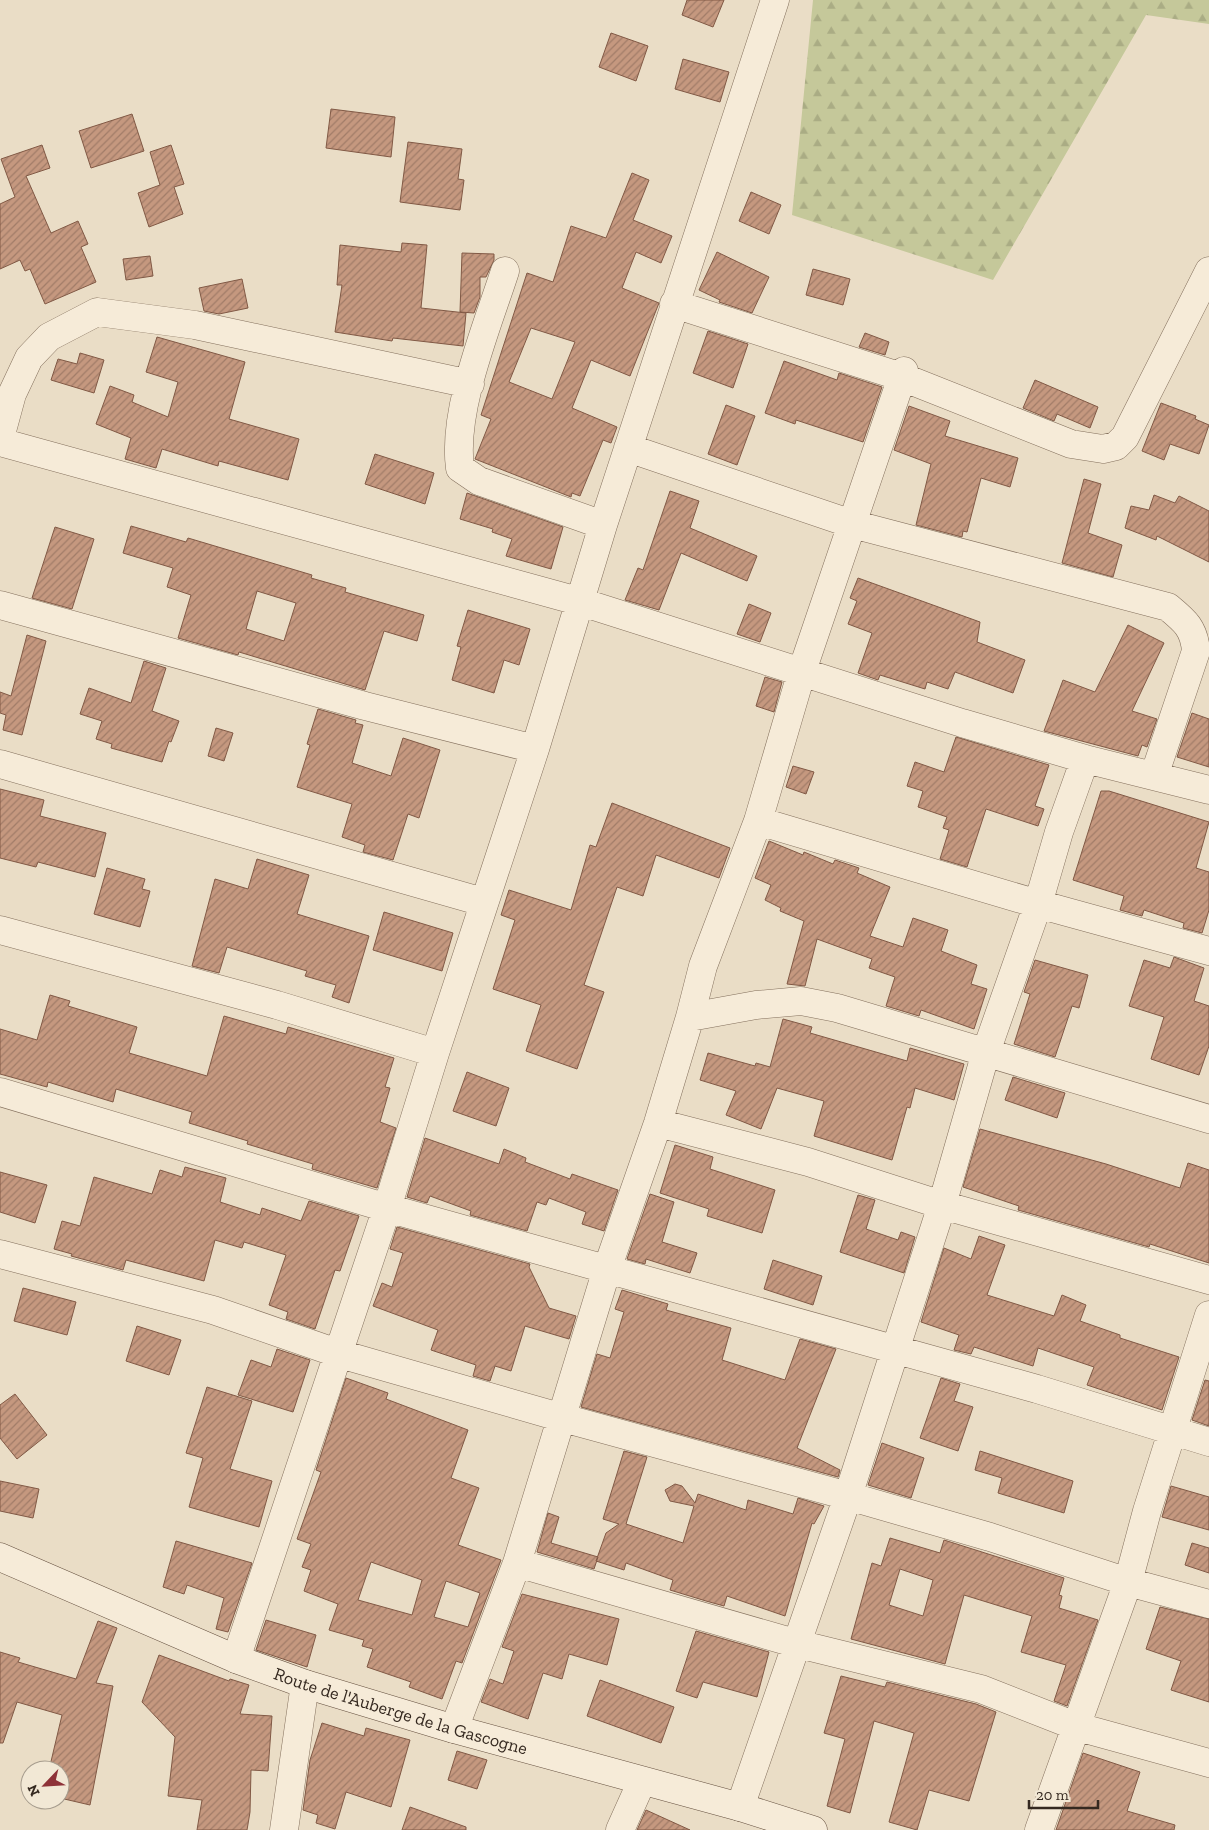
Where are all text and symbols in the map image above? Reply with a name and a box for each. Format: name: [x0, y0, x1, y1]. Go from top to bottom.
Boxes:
street label: Route de l'Auberge de la Gascogne: [271, 1663, 530, 1760]
north arrow: [20, 1760, 70, 1810]
scale bar: [1029, 1778, 1098, 1810]
text: N: [24, 1782, 44, 1799]
text: 20 m: [1036, 1786, 1069, 1804]

